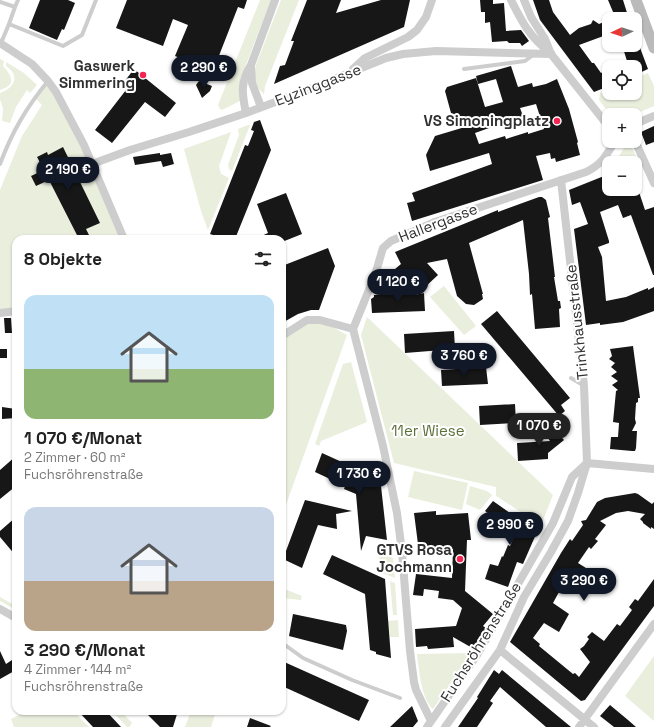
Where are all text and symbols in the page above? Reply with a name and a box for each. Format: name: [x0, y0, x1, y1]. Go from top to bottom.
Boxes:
north arrow: [602, 12, 642, 52]
map controls: [602, 12, 642, 196]
pin: 2 290 €: [167, 55, 241, 89]
place label: Gaswerk Simmering: [59, 56, 136, 92]
text: 2 290 €: [180, 59, 228, 76]
street label: Eyzinggasse: [272, 59, 364, 110]
button: locate: [602, 60, 642, 100]
marker: Gaswerk Simmering: [138, 70, 148, 80]
button: +: [602, 108, 642, 148]
place label: VS Simoningplatz: [424, 111, 549, 130]
marker: VS Simoningplatz: [552, 116, 562, 126]
button: −: [602, 156, 642, 196]
pin: 2 190 €: [31, 157, 105, 191]
text: 2 190 €: [45, 161, 91, 178]
street label: Hallergasse: [396, 199, 480, 246]
text: 8 Objekte: [24, 248, 102, 270]
icon: filters: [252, 248, 274, 270]
street label: Trinkhausstraße: [561, 263, 592, 381]
pin: 1 120 €: [361, 269, 435, 303]
text: 1 120 €: [376, 273, 420, 290]
icon: home: [113, 321, 185, 393]
pin: 3 760 €: [427, 343, 501, 377]
text: 3 760 €: [441, 347, 487, 364]
pin: 1 070 €: [502, 413, 576, 447]
text: 1 070 €: [516, 417, 562, 434]
park label: 11er Wiese: [391, 421, 465, 440]
text: 1 070 €/Monat: [24, 427, 142, 449]
text: 2 Zimmer · 60 m²: [24, 449, 126, 466]
pin: 1 730 €: [322, 461, 396, 495]
text: 1 730 €: [337, 465, 381, 482]
text: Fuchsröhrenstraße: [24, 466, 143, 483]
pin: 2 990 €: [473, 512, 547, 546]
text: 2 990 €: [486, 516, 534, 533]
icon: home: [113, 533, 185, 605]
place label: GTVS Rosa Jochmann: [376, 540, 452, 576]
marker: GTVS Rosa Jochmann: [455, 554, 465, 564]
pin: 3 290 €: [547, 568, 621, 602]
text: 3 290 €: [560, 572, 608, 589]
street label: Fuchsröhrenstraße: [436, 578, 525, 705]
text: 3 290 €/Monat: [24, 639, 145, 661]
text: 4 Zimmer · 144 m²: [24, 661, 131, 678]
text: Fuchsröhrenstraße: [24, 678, 143, 695]

